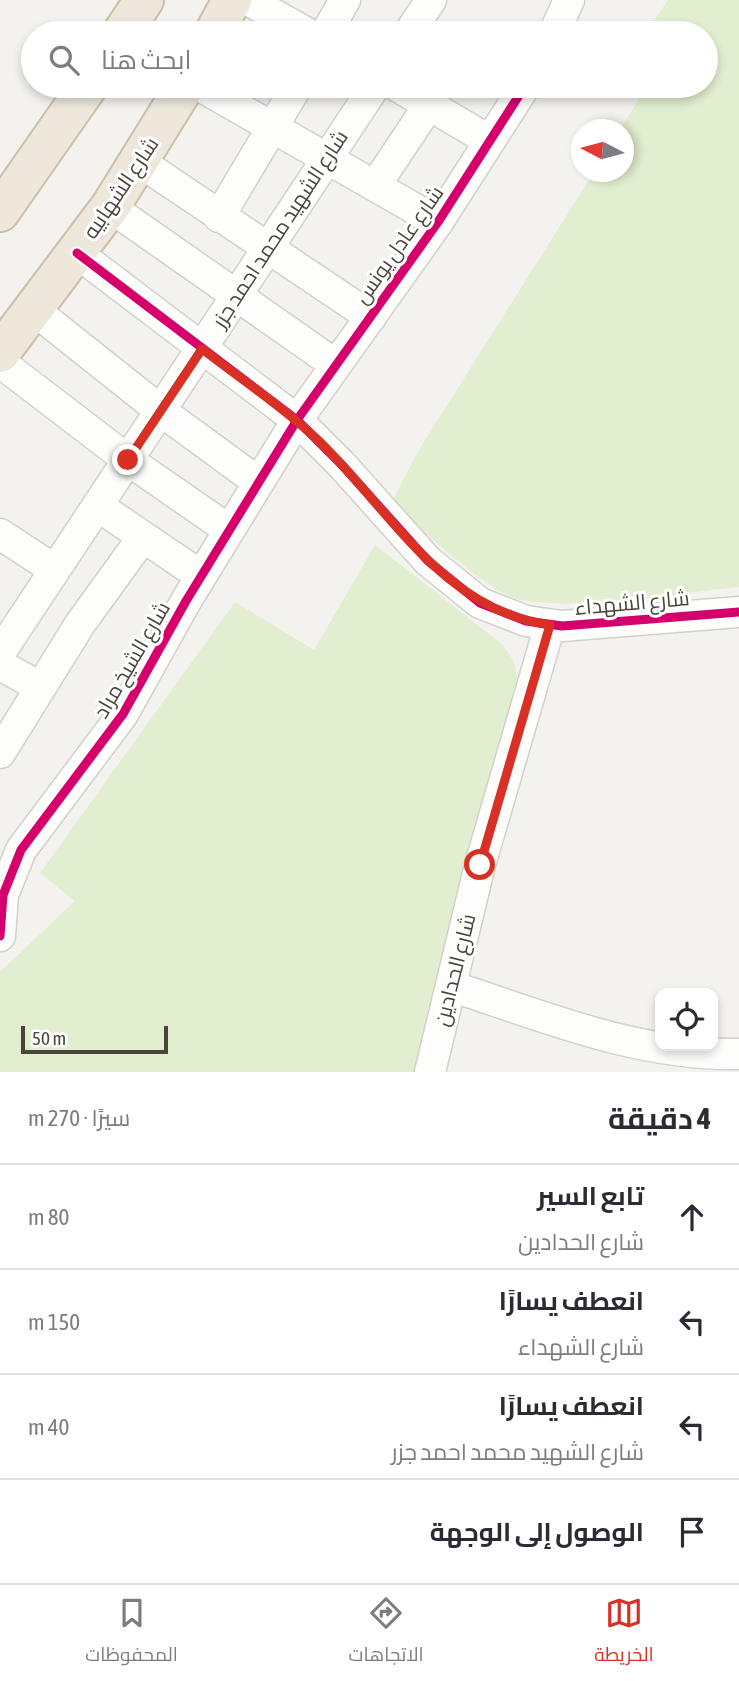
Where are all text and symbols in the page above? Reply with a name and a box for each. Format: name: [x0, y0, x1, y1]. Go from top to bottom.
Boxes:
search box: [21, 21, 718, 98]
icon: search: [45, 41, 83, 79]
text: ابحث هنا: [101, 45, 191, 75]
north arrow: [571, 119, 634, 182]
street label: شارع الشهيد محمد احمد جزر: [206, 125, 355, 334]
street label: شارع الشهابيه: [78, 132, 165, 244]
street label: شارع عادل يونس: [349, 181, 450, 310]
route end: [112, 444, 143, 475]
street label: شارع الشهداء: [573, 585, 691, 622]
street label: شارع الشيخ مراد: [88, 597, 177, 724]
route start: [464, 849, 495, 880]
street label: شارع الحدادين: [428, 911, 482, 1029]
map controls: [655, 988, 718, 1051]
button: locate: [655, 988, 718, 1051]
scale bar: [21, 1023, 168, 1055]
text: 50 m: [32, 1027, 66, 1049]
text: 4 دقيقة: [608, 1101, 711, 1135]
text: سيرًا · 270 m: [28, 1105, 130, 1131]
text: تابع السير: [537, 1181, 644, 1211]
icon: ahead: [673, 1198, 711, 1236]
text: 80 m: [28, 1204, 69, 1230]
text: شارع الحدادين: [518, 1229, 644, 1255]
text: انعطف يسارًا: [499, 1286, 644, 1316]
icon: left: [673, 1303, 711, 1341]
text: 150 m: [28, 1309, 80, 1335]
text: شارع الشهداء: [518, 1334, 644, 1360]
text: انعطف يسارًا: [499, 1391, 644, 1421]
icon: left: [673, 1408, 711, 1446]
text: 40 m: [28, 1414, 69, 1440]
text: شارع الشهيد محمد احمد جزر: [391, 1439, 644, 1465]
icon: arrive: [673, 1513, 711, 1551]
text: الوصول إلى الوجهة: [430, 1517, 644, 1547]
tab: المحفوظات: [85, 1594, 178, 1672]
tab: الاتجاهات: [348, 1594, 424, 1672]
tab: الخريطة: [594, 1594, 654, 1672]

